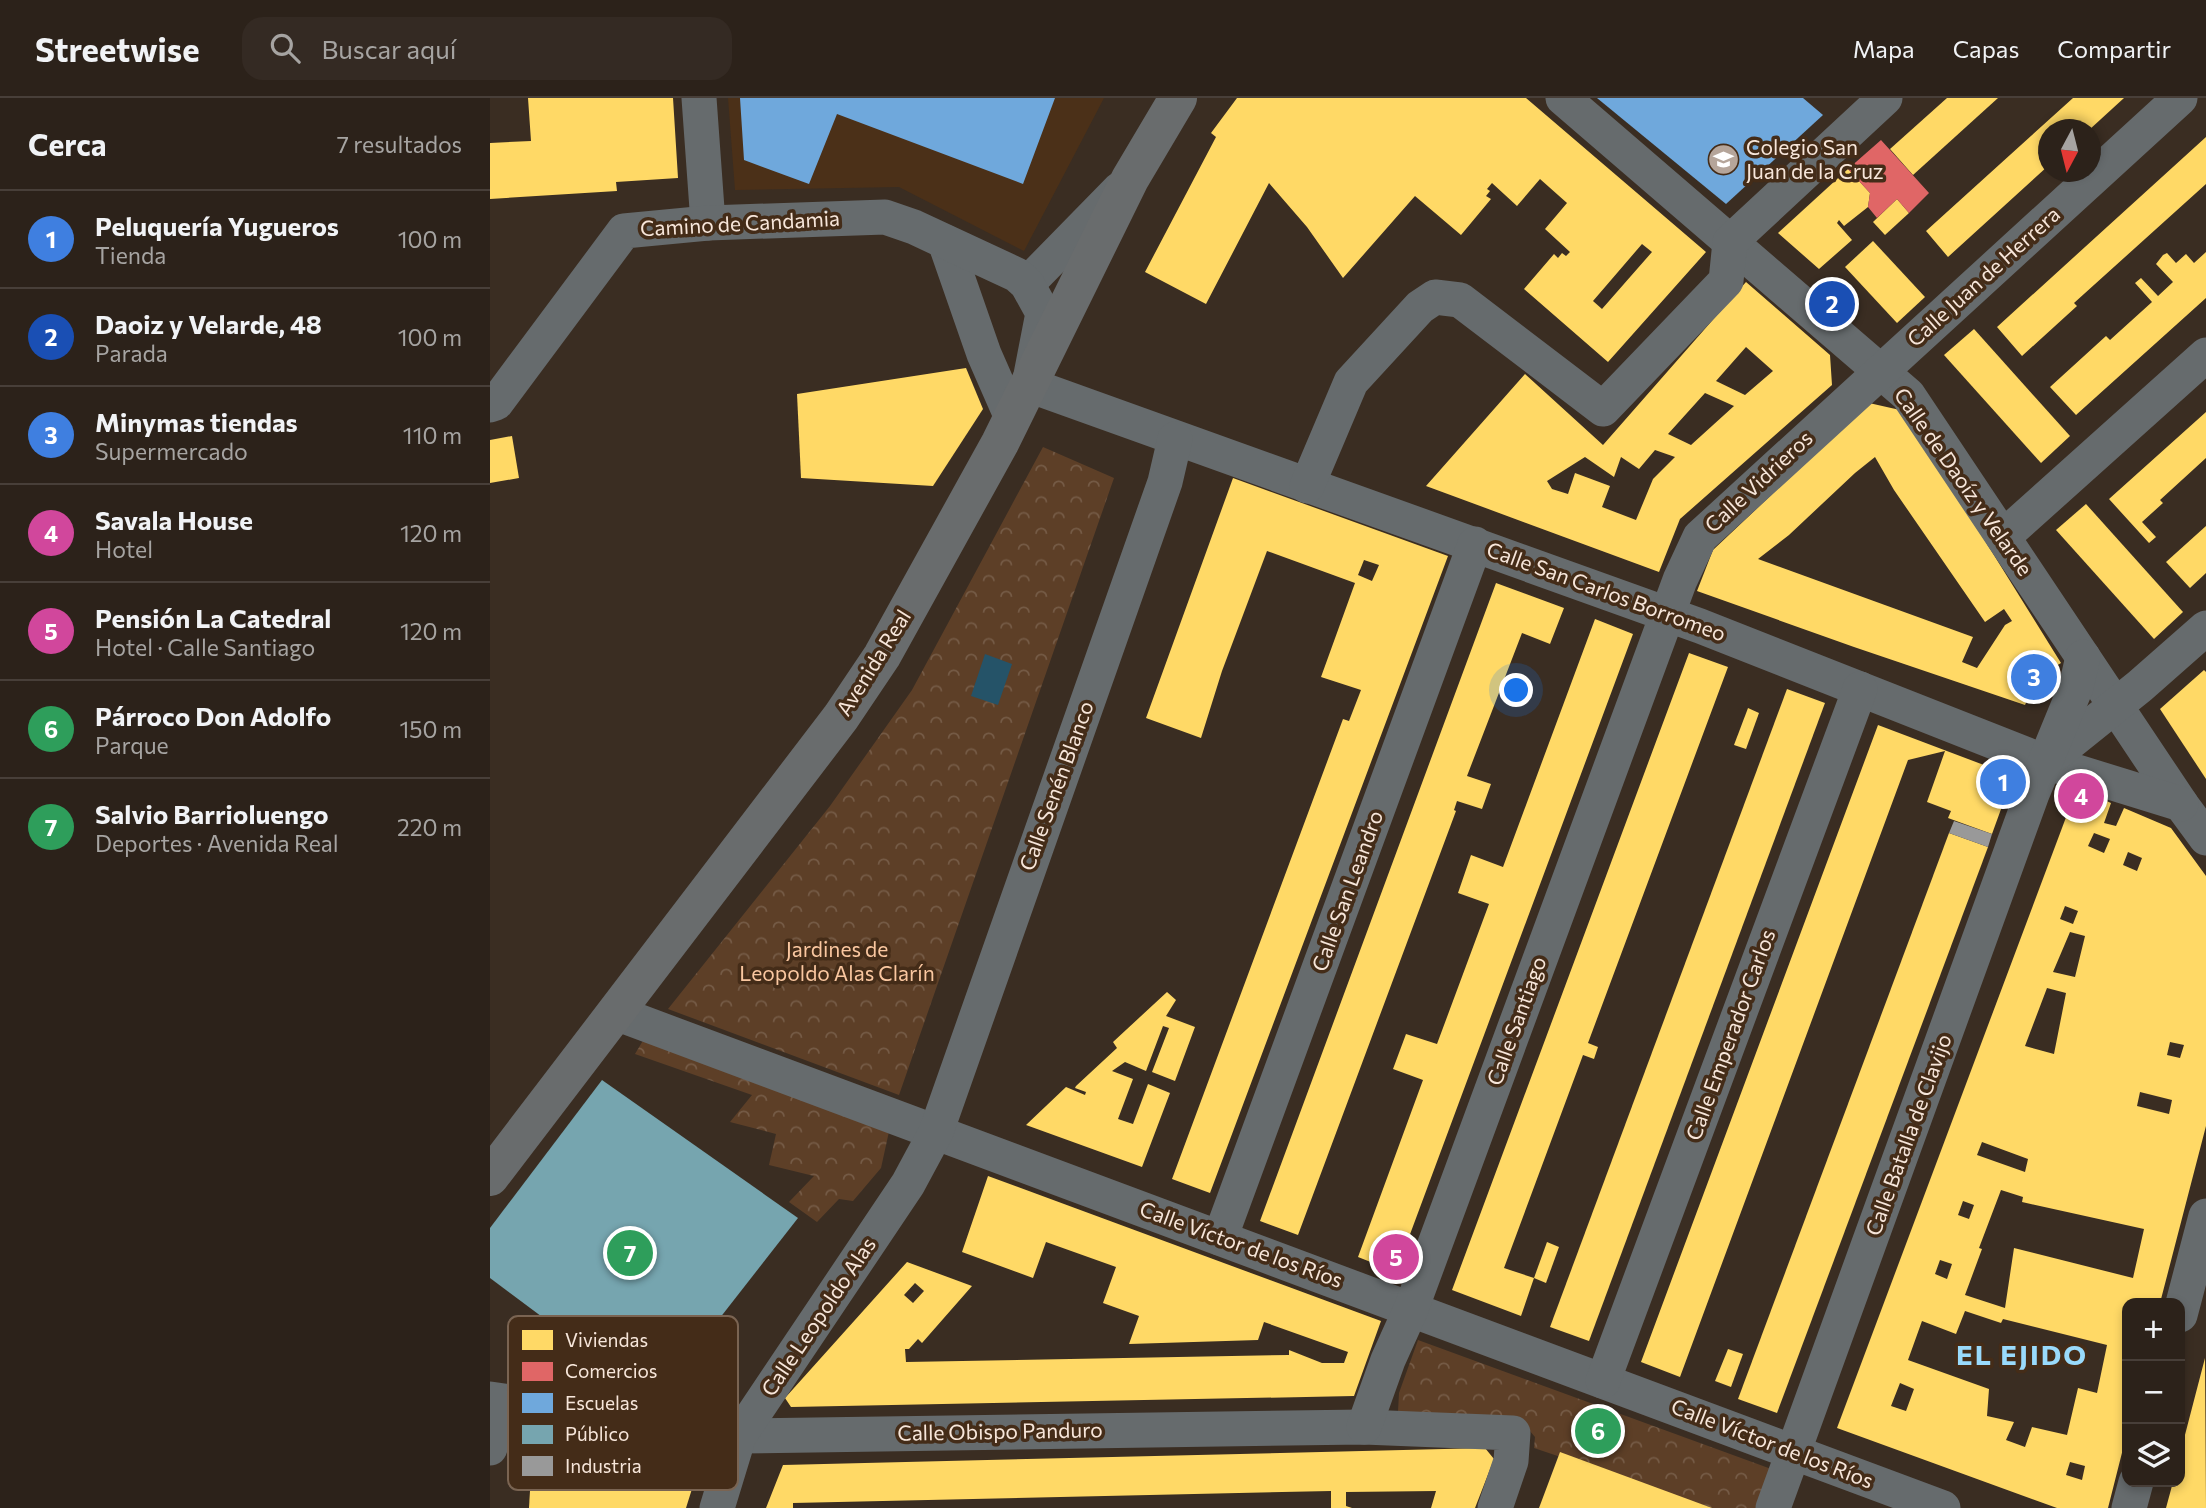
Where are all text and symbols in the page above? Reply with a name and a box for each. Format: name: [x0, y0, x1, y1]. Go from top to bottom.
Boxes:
search box: [242, 17, 732, 80]
text: Streetwise: [35, 28, 200, 69]
icon: search: [266, 29, 304, 67]
text: Buscar aquí: [322, 33, 456, 64]
text: Mapa: [1853, 34, 1915, 63]
text: Capas: [1953, 34, 2019, 63]
text: Compartir: [2057, 34, 2171, 63]
north arrow: [2038, 119, 2101, 182]
text: Cerca: [28, 125, 107, 162]
text: 7 resultados: [337, 130, 462, 158]
place label: Colegio San Juan de la Cruz: [1746, 134, 1883, 183]
school or university icon: Colegio San Juan de la Cruz: [1706, 143, 1740, 177]
street label: Calle Juan de Herrera: [1902, 201, 2064, 351]
street label: Camino de Candamia: [639, 205, 841, 240]
text: Peluquería Yugueros: [95, 210, 339, 241]
text: 1: [46, 225, 56, 253]
text: 100 m: [398, 225, 462, 253]
text: Tienda: [95, 241, 166, 269]
pin: 2: [1809, 278, 1855, 330]
text: Daoiz y Velarde, 48: [95, 308, 322, 339]
text: 2: [44, 323, 58, 351]
text: 100 m: [398, 323, 462, 351]
text: Parada: [95, 339, 168, 367]
street label: Calle de Daoíz y Velarde: [1890, 382, 2039, 580]
text: Minymas tiendas: [95, 406, 298, 437]
text: 3: [44, 421, 58, 449]
text: 110 m: [403, 421, 462, 449]
street label: Calle Vidrieros: [1699, 425, 1817, 537]
text: Supermercado: [95, 437, 248, 465]
text: Savala House: [95, 504, 253, 535]
text: 4: [44, 519, 58, 547]
text: 120 m: [400, 519, 462, 547]
text: Hotel: [95, 535, 153, 563]
street label: Calle San Carlos Borromeo: [1484, 536, 1729, 646]
text: Pensión La Catedral: [95, 602, 331, 633]
street label: Avenida Real: [830, 604, 915, 720]
text: 5: [44, 617, 58, 645]
text: 120 m: [400, 617, 462, 645]
text: Hotel · Calle Santiago: [95, 633, 315, 661]
pin: 3: [2011, 651, 2057, 703]
your location: [1499, 673, 1533, 707]
street label: Calle Senén Blanco: [1013, 697, 1098, 874]
text: Párroco Don Adolfo: [95, 700, 331, 731]
text: 6: [44, 715, 58, 743]
text: 150 m: [399, 715, 462, 743]
text: Parque: [95, 731, 169, 759]
pin: 1: [1980, 756, 2026, 808]
pin: 4: [2058, 770, 2104, 822]
text: Salvio Barrioluengo: [95, 798, 329, 829]
street label: Calle San Leandro: [1306, 807, 1387, 974]
text: 7: [45, 813, 57, 841]
text: 220 m: [397, 813, 462, 841]
text: Deportes · Avenida Real: [95, 829, 339, 857]
street label: Calle Emperador Carlos: [1680, 926, 1779, 1143]
park label: Jardines de Leopoldo Alas Clarín: [739, 936, 935, 985]
street label: Calle Santiago: [1481, 953, 1550, 1088]
street label: Calle Batalla de Clavijo: [1859, 1030, 1956, 1239]
street label: Calle Víctor de los Ríos: [1137, 1195, 1347, 1292]
pin: 7: [607, 1227, 653, 1279]
pin: 5: [1373, 1231, 1419, 1283]
street label: Calle Leopoldo Alas: [755, 1232, 880, 1400]
map controls: [2122, 1298, 2185, 1487]
button: +: [2122, 1298, 2185, 1361]
legend: [508, 1316, 738, 1490]
text: Viviendas: [565, 1328, 648, 1351]
district label: EL EJIDO: [1956, 1337, 2088, 1371]
text: Comercios: [565, 1359, 657, 1382]
button: −: [2122, 1361, 2185, 1424]
text: Escuelas: [565, 1391, 638, 1414]
street label: Calle Víctor de los Ríos: [1668, 1393, 1877, 1493]
pin: 6: [1575, 1405, 1621, 1457]
street label: Calle Obispo Panduro: [897, 1416, 1103, 1445]
text: Público: [565, 1422, 629, 1445]
button: layers: [2122, 1424, 2185, 1487]
text: Industria: [565, 1454, 642, 1477]

